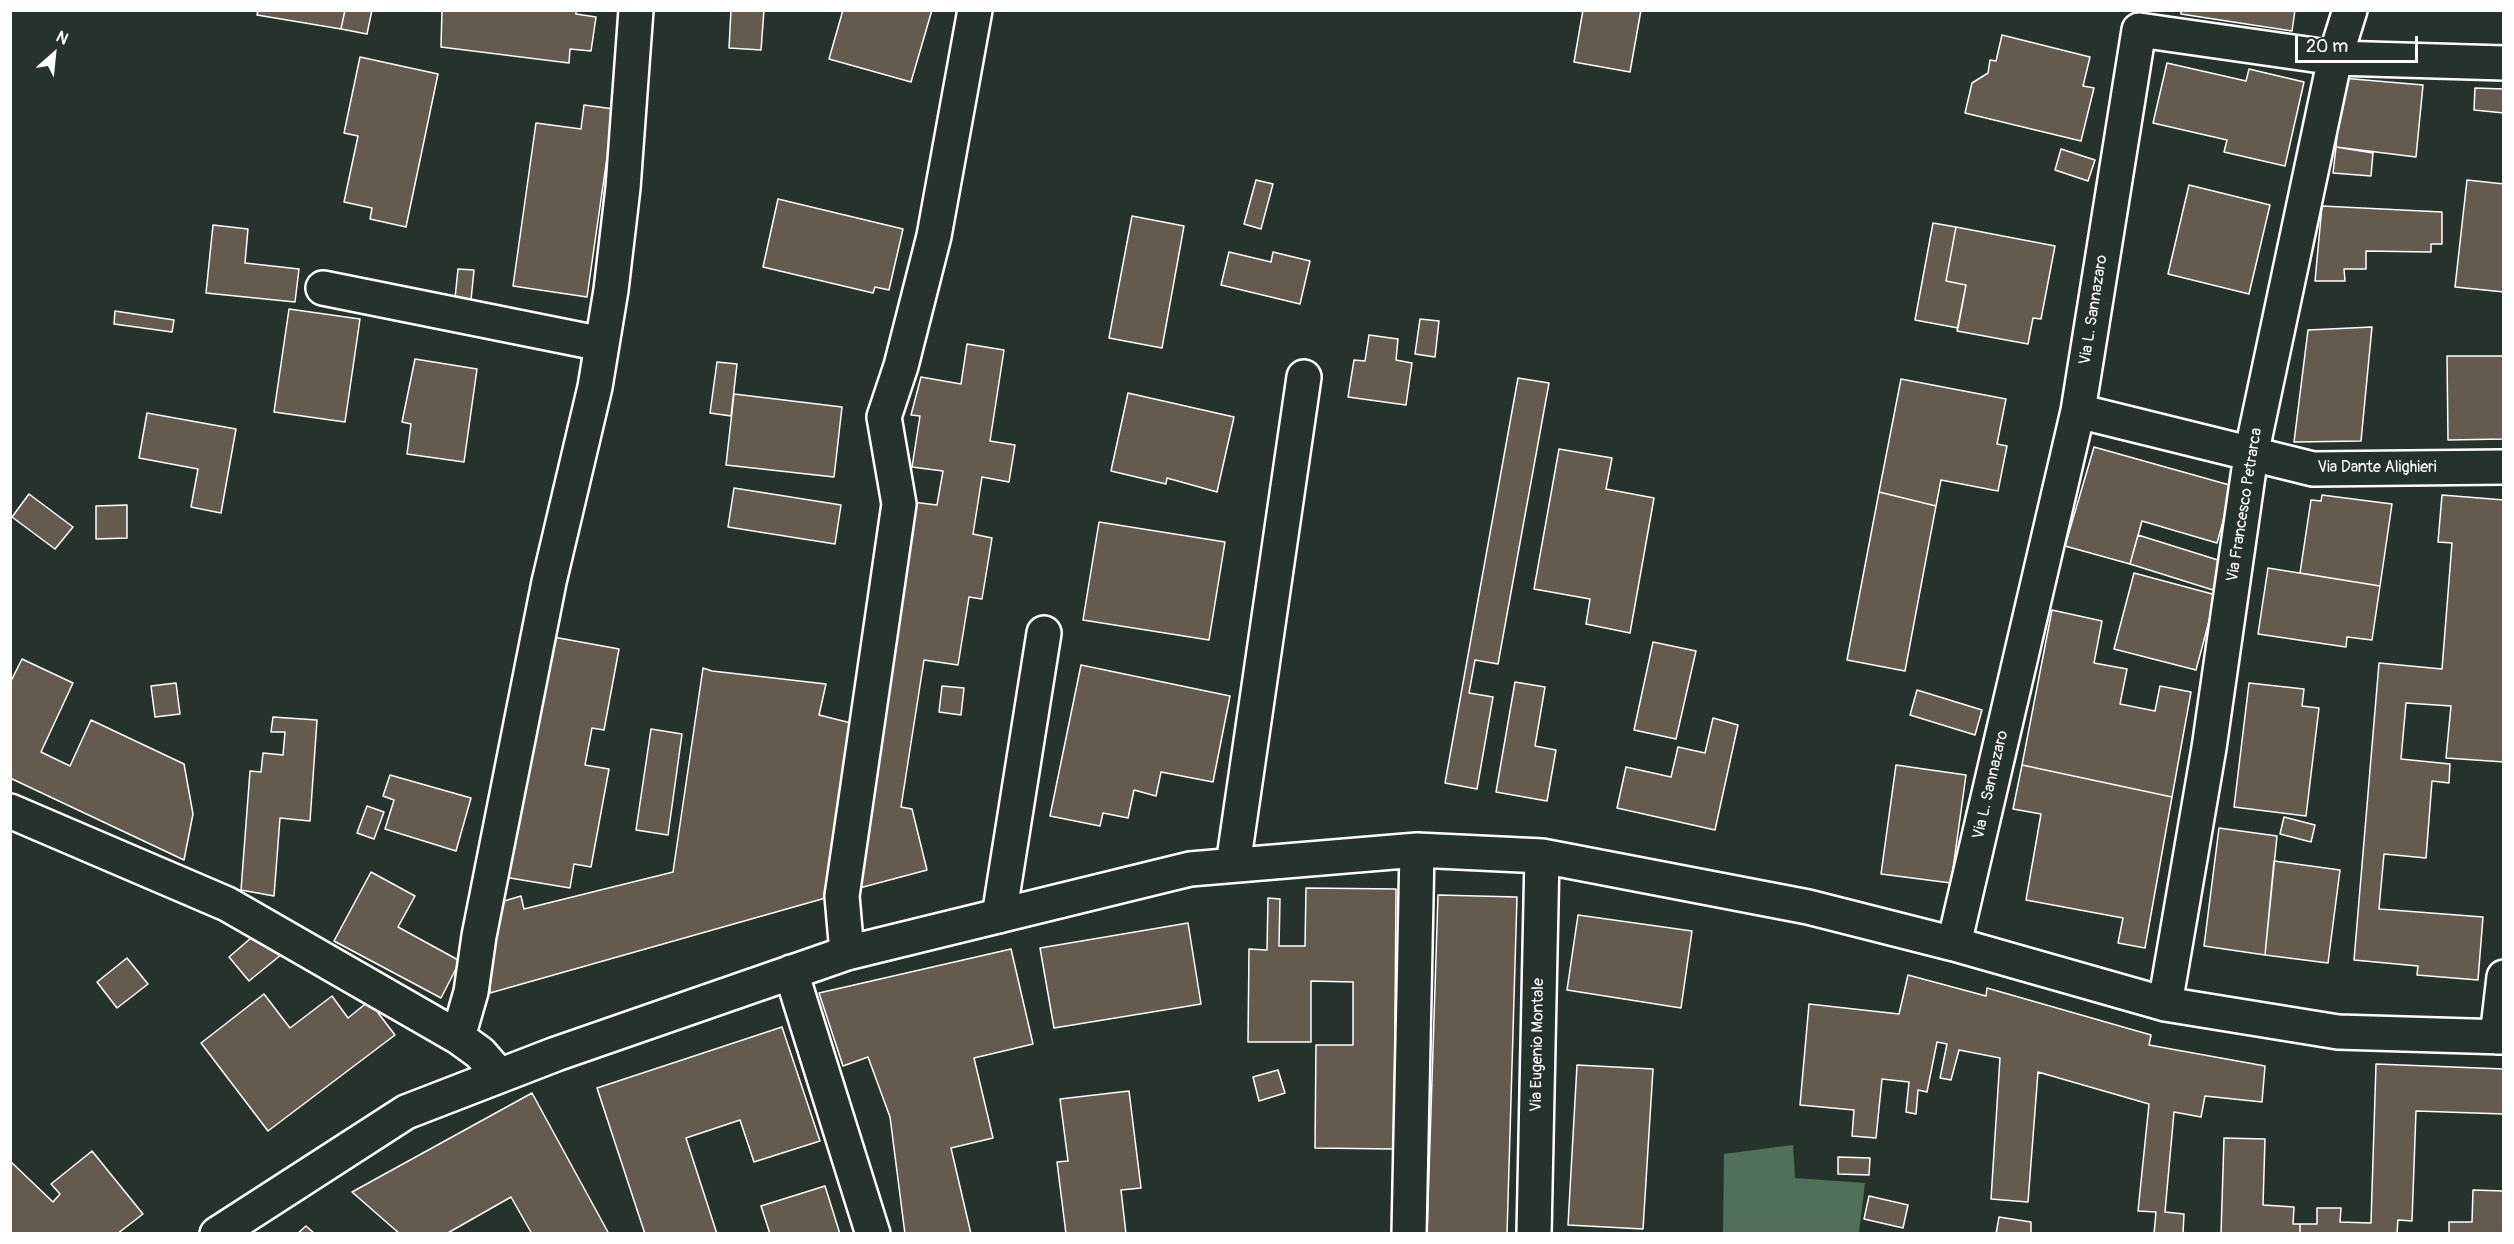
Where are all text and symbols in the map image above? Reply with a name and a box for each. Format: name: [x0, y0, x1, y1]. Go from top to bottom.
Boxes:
north arrow: [24, 24, 84, 84]
scale bar: [2298, 24, 2421, 62]
text: N: [53, 27, 72, 49]
text: 20 m: [2306, 35, 2348, 58]
street label: Via L. Sannazaro: [2076, 254, 2112, 366]
street label: Via Francesco Petrarca: [2223, 427, 2267, 583]
street label: Via Dante Alighieri: [2317, 458, 2437, 478]
street label: Via L. Sannazaro: [1969, 729, 2013, 841]
street label: Via Eugenio Montale: [1527, 978, 1549, 1112]

